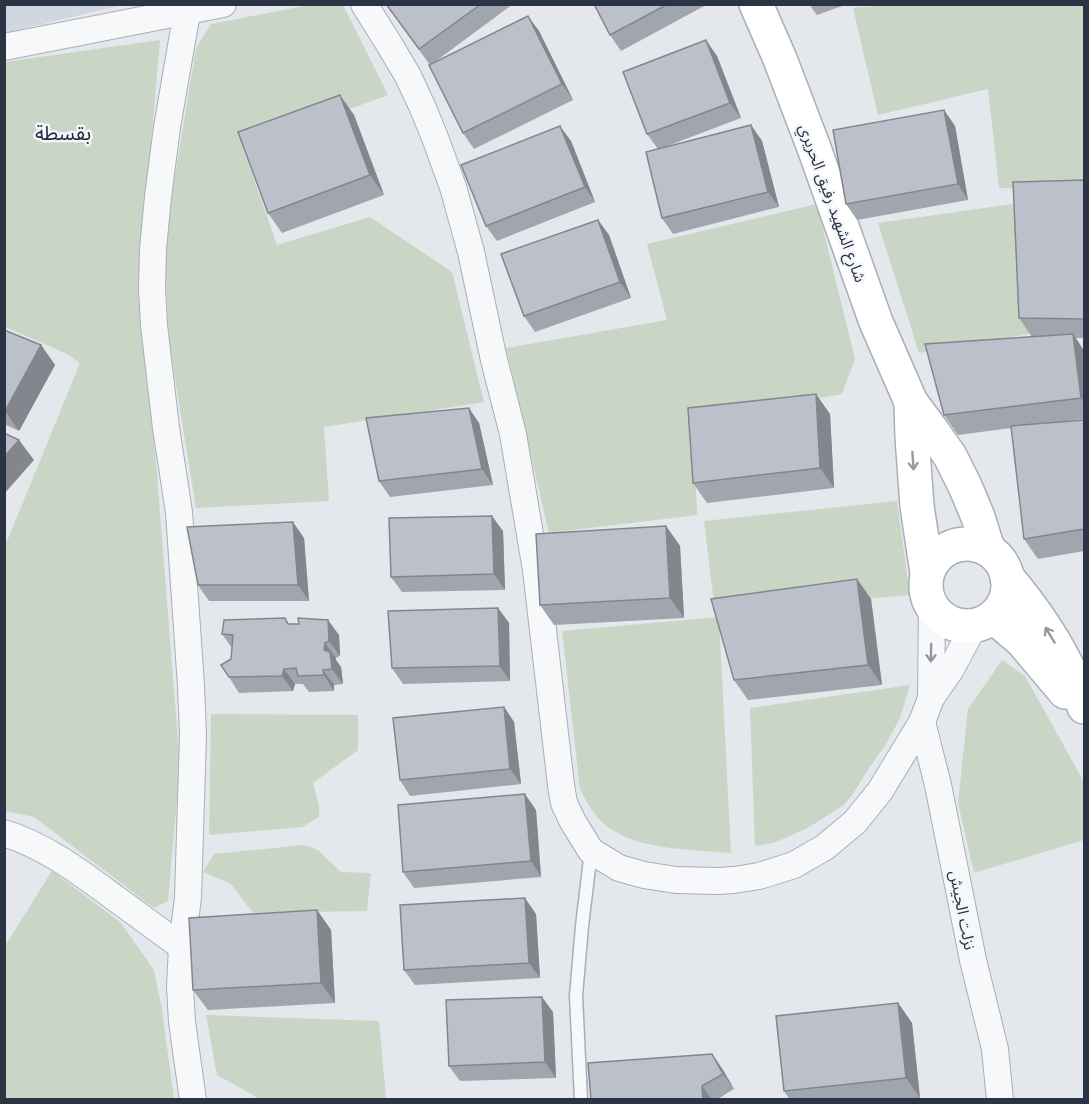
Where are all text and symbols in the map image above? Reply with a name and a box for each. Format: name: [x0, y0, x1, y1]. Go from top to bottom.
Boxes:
district label: بقسطة: [35, 120, 91, 145]
street label: شارع الشهيد رفيق الحريري: [792, 121, 871, 286]
one-way arrow: [908, 450, 919, 470]
one-way arrow: [1044, 627, 1056, 644]
one-way arrow: [925, 642, 937, 662]
street label: نزلت الجيش: [945, 868, 981, 952]

